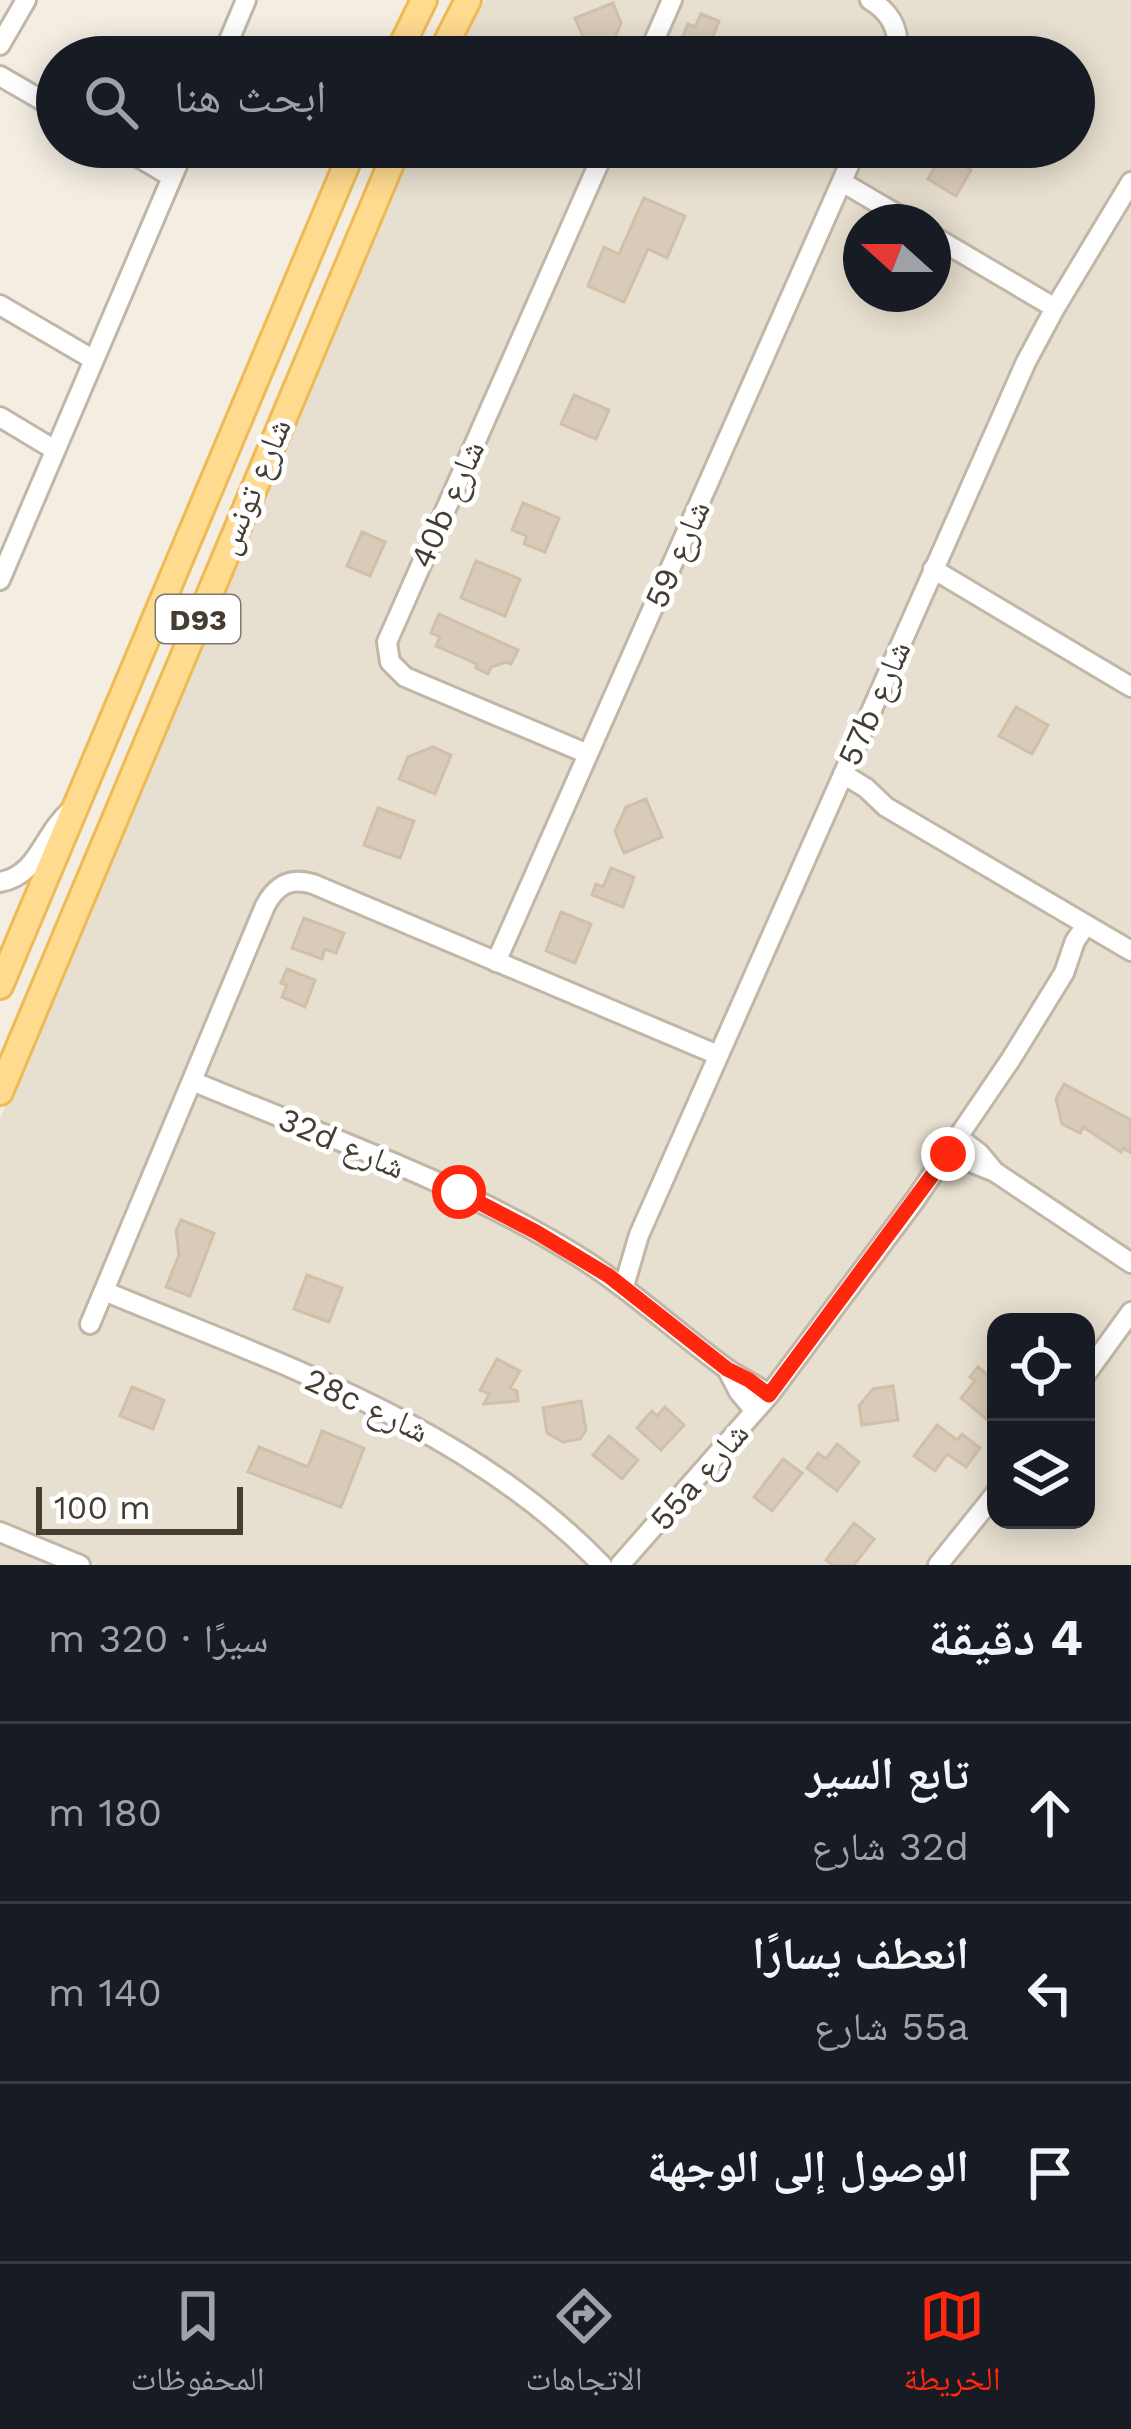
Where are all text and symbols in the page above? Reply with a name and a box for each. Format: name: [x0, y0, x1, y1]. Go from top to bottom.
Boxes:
search box: [36, 36, 1095, 168]
icon: search: [78, 69, 144, 135]
text: ابحث هنا: [174, 70, 327, 123]
north arrow: [843, 204, 951, 312]
street label: شارع تونس: [207, 412, 300, 560]
street label: 40b شارع: [402, 434, 493, 574]
street label: شارع 59: [636, 494, 719, 614]
road number: D93: [156, 595, 240, 643]
street label: 57b شارع: [829, 635, 920, 772]
street label: 32d شارع: [273, 1099, 411, 1188]
route end: [921, 1127, 975, 1181]
route start: [432, 1165, 486, 1219]
map controls: [987, 1313, 1095, 1529]
button: locate: [987, 1313, 1095, 1421]
street label: 28c شارع: [298, 1359, 435, 1451]
street label: 55a شارع: [642, 1414, 757, 1539]
button: layers: [987, 1421, 1095, 1529]
scale bar: [36, 1481, 243, 1534]
text: 100 m: [54, 1488, 151, 1527]
text: 4 دقيقة: [928, 1608, 1083, 1667]
text: سيرًا · 320 m: [48, 1616, 268, 1661]
text: تابع السير: [806, 1747, 969, 1800]
icon: ahead: [1017, 1780, 1083, 1846]
text: 180 m: [48, 1790, 162, 1835]
text: 32d شارع: [812, 1824, 969, 1869]
text: انعطف يسارًا: [752, 1927, 969, 1980]
icon: left: [1017, 1960, 1083, 2026]
text: 140 m: [48, 1970, 162, 2015]
text: 55a شارع: [814, 2004, 969, 2049]
text: الوصول إلى الوجهة: [647, 2140, 969, 2193]
icon: arrive: [1017, 2140, 1083, 2206]
tab: المحفوظات: [130, 2283, 265, 2411]
tab: الاتجاهات: [525, 2283, 643, 2411]
tab: الخريطة: [903, 2283, 1001, 2411]

